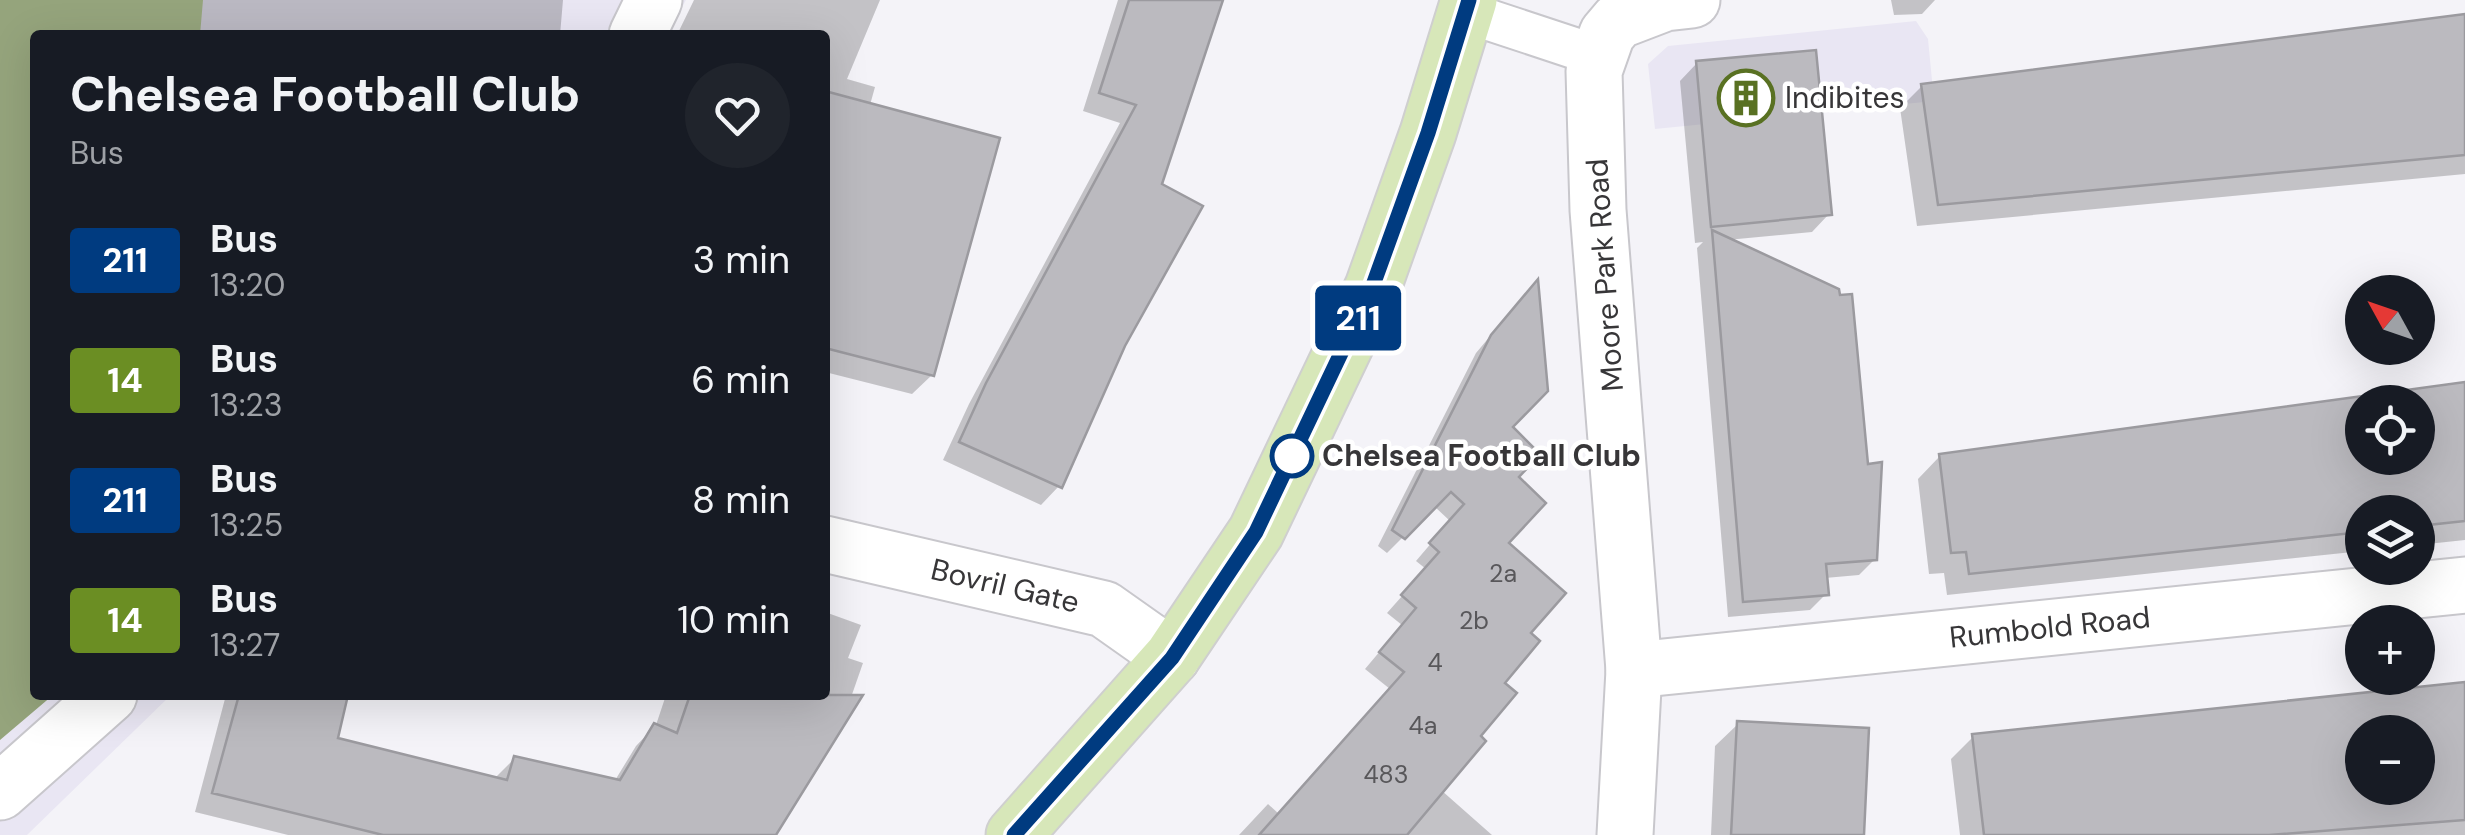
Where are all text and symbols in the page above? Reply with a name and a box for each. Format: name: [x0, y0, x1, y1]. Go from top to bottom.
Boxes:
text: Chelsea Football Club: [70, 63, 580, 126]
button: heart: [685, 63, 790, 168]
building icon: Indibites: [1716, 68, 1776, 128]
place label: Indibites: [1785, 78, 1905, 117]
text: Bus: [70, 132, 124, 174]
street label: Moore Park Road: [1577, 157, 1632, 393]
text: Bus: [210, 214, 278, 264]
text: 3 min: [693, 235, 790, 285]
text: 211: [102, 237, 148, 283]
text: 13:20: [210, 264, 285, 306]
north arrow: [2345, 275, 2435, 365]
map controls: [2345, 275, 2435, 805]
line badge: 211: [1300, 286, 1416, 350]
text: 211: [1335, 295, 1381, 341]
text: Bus: [210, 334, 278, 384]
text: 6 min: [691, 355, 790, 405]
text: 14: [107, 357, 143, 403]
text: 13:23: [210, 384, 283, 426]
button: locate: [2345, 385, 2435, 475]
marker: Chelsea Football Club: [1271, 435, 1313, 477]
place label: Chelsea Football Club: [1322, 436, 1641, 475]
text: Bus: [210, 454, 278, 504]
text: 8 min: [692, 475, 790, 525]
text: 211: [102, 477, 148, 523]
button: layers: [2345, 495, 2435, 585]
text: 13:25: [210, 504, 283, 546]
street label: Bovril Gate: [927, 549, 1083, 622]
house number: 2a: [1489, 557, 1517, 590]
text: Bus: [210, 574, 278, 624]
text: 10 min: [677, 595, 790, 645]
text: 14: [107, 597, 143, 643]
street label: Rumbold Road: [1947, 597, 2152, 657]
house number: 2b: [1459, 604, 1489, 637]
button: +: [2345, 605, 2435, 695]
text: 13:27: [210, 624, 280, 666]
house number: 4: [1427, 646, 1443, 679]
house number: 4a: [1409, 709, 1437, 742]
button: −: [2345, 715, 2435, 805]
house number: 483: [1363, 758, 1409, 791]

